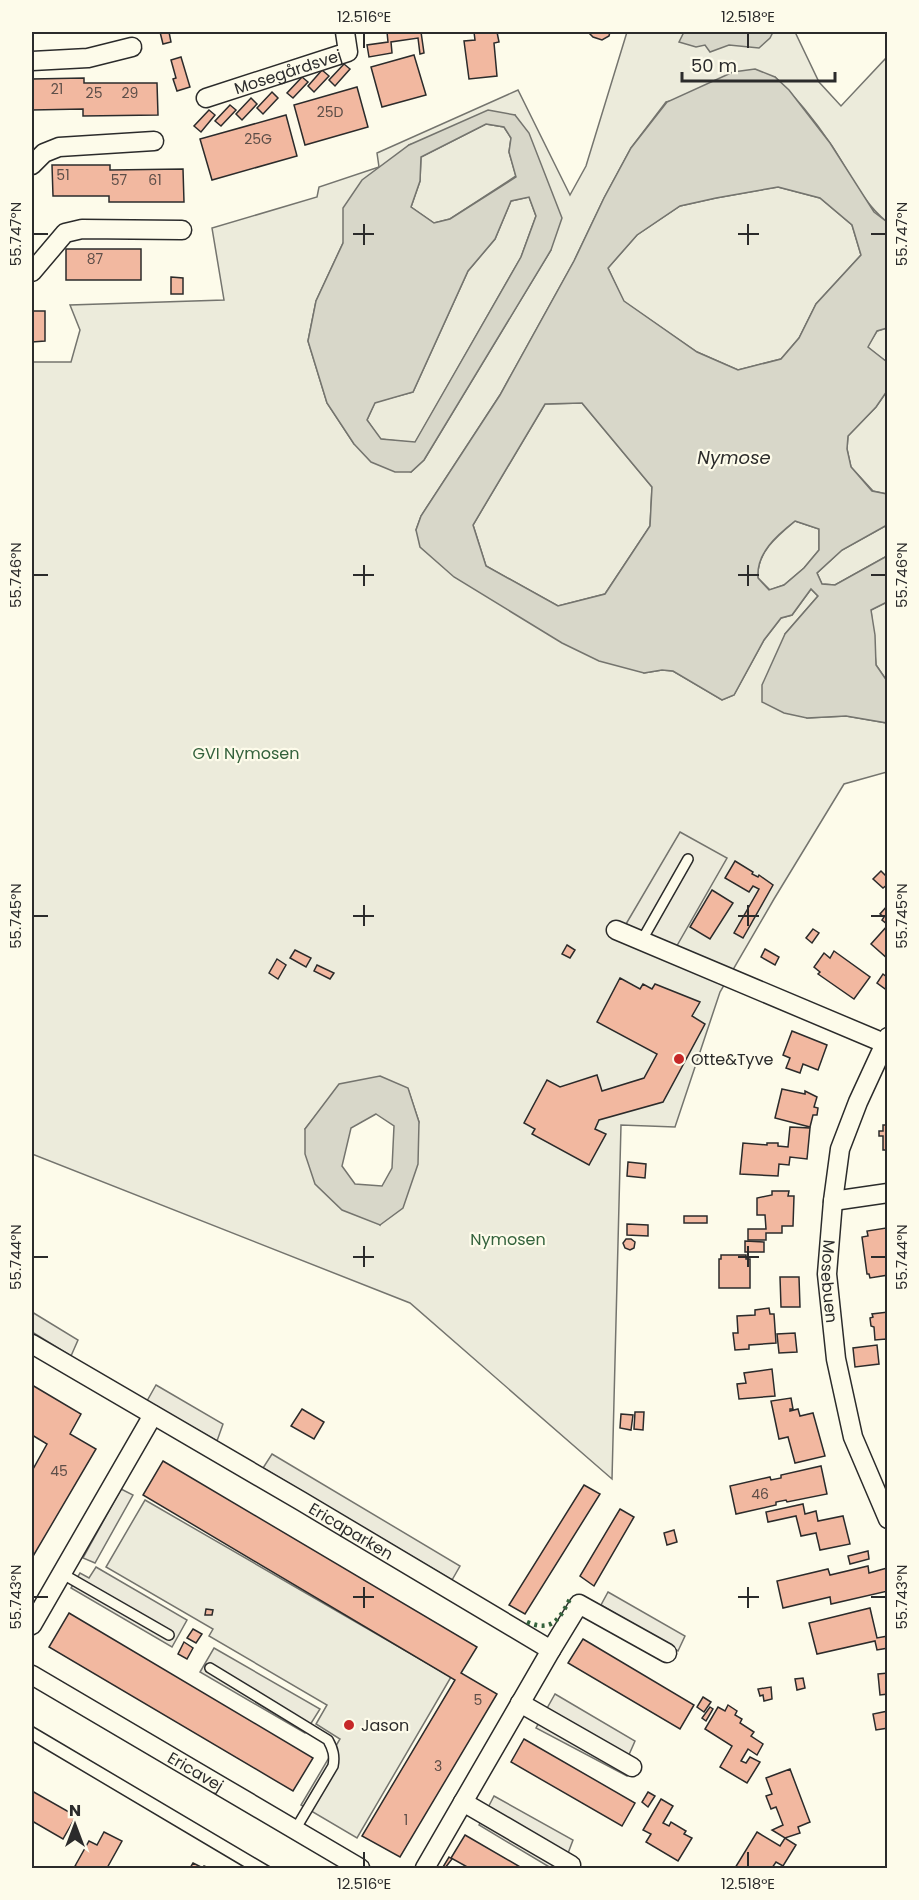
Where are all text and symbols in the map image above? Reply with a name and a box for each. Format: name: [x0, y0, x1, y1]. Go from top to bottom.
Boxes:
text: 12.516°E: [337, 6, 391, 27]
text: 12.518°E: [721, 6, 775, 27]
street label: Mosegårdsvej: [231, 43, 345, 100]
scale bar: [682, 45, 835, 83]
text: 50 m: [691, 53, 737, 78]
house number: 21: [51, 79, 63, 99]
house number: 25: [86, 83, 102, 103]
house number: 29: [122, 83, 138, 103]
house number: 25D: [317, 102, 343, 122]
house number: 25G: [244, 129, 272, 149]
house number: 51: [56, 165, 70, 185]
house number: 57: [111, 170, 128, 190]
house number: 61: [148, 170, 162, 190]
text: 55.747°N: [5, 202, 26, 266]
text: 55.747°N: [891, 202, 912, 266]
house number: 87: [87, 249, 104, 269]
water label: Nymose: [697, 445, 771, 470]
text: 55.746°N: [5, 542, 26, 608]
text: 55.746°N: [891, 542, 912, 608]
park label: GVI Nymosen: [193, 742, 299, 765]
text: 55.745°N: [5, 883, 26, 949]
text: 55.745°N: [891, 883, 912, 949]
place label: Otte&Tyve: [691, 1048, 774, 1071]
marker: Otte&Tyve: [672, 1052, 686, 1066]
text: 55.744°N: [5, 1224, 26, 1290]
text: 55.744°N: [891, 1224, 912, 1290]
park label: Nymosen: [470, 1228, 546, 1251]
street label: Mosebuen: [815, 1239, 844, 1324]
house number: 45: [50, 1461, 68, 1481]
house number: 46: [751, 1484, 769, 1504]
street label: Ericaparken: [305, 1497, 398, 1565]
text: 55.743°N: [5, 1564, 26, 1630]
text: 55.743°N: [891, 1564, 912, 1630]
house number: 5: [474, 1690, 482, 1710]
place label: Jason: [361, 1714, 409, 1737]
marker: Jason: [342, 1718, 356, 1732]
street label: Ericavej: [163, 1746, 228, 1797]
house number: 3: [434, 1756, 442, 1776]
north arrow: [45, 1795, 105, 1855]
text: N: [69, 1799, 81, 1822]
house number: 1: [404, 1810, 408, 1830]
text: 12.516°E: [337, 1873, 391, 1894]
text: 12.518°E: [721, 1873, 775, 1894]

